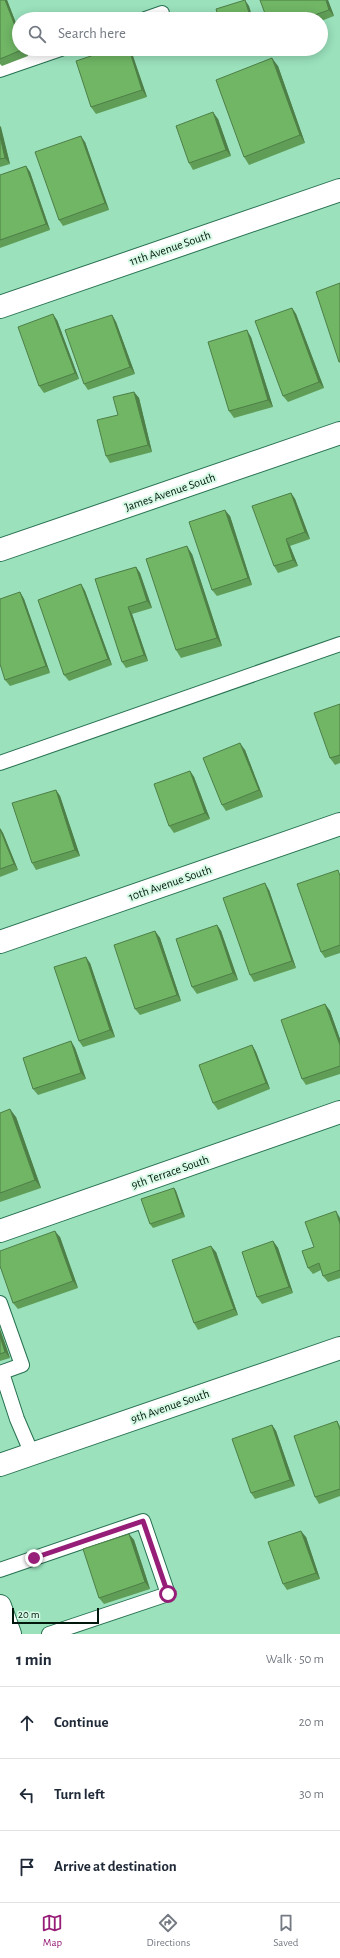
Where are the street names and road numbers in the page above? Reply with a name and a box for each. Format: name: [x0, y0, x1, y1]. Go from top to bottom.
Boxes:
street label: 11th Avenue South: [128, 229, 212, 267]
street label: James Avenue South: [123, 471, 217, 513]
street label: 10th Avenue South: [127, 863, 213, 903]
street label: 9th Terrace South: [130, 1153, 210, 1191]
street label: 9th Avenue South: [129, 1387, 211, 1425]

